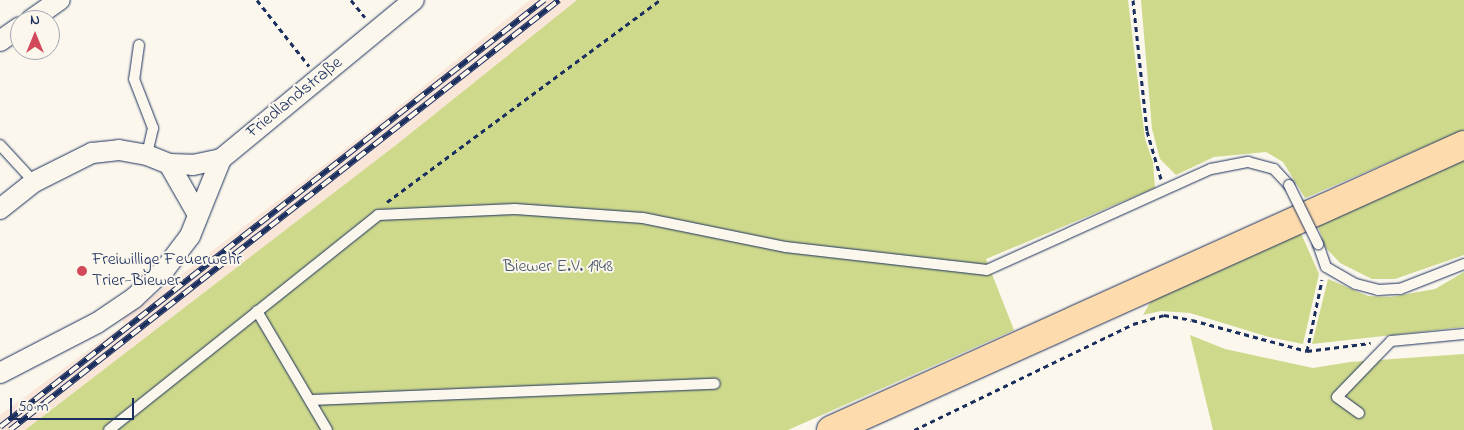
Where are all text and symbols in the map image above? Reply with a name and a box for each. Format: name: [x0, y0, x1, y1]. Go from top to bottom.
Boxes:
north arrow: [10, 10, 60, 60]
text: N: [30, 10, 40, 31]
street label: Friedlandstraße: [243, 53, 347, 143]
place label: Freiwillige Feuerwehr Trier-Biewer: [92, 250, 242, 292]
park label: Biewer E.V. 1948: [503, 256, 613, 278]
marker: Freiwillige Feuerwehr Trier-Biewer: [76, 265, 88, 277]
scale bar: [12, 388, 136, 420]
text: 50 m: [18, 396, 48, 418]

